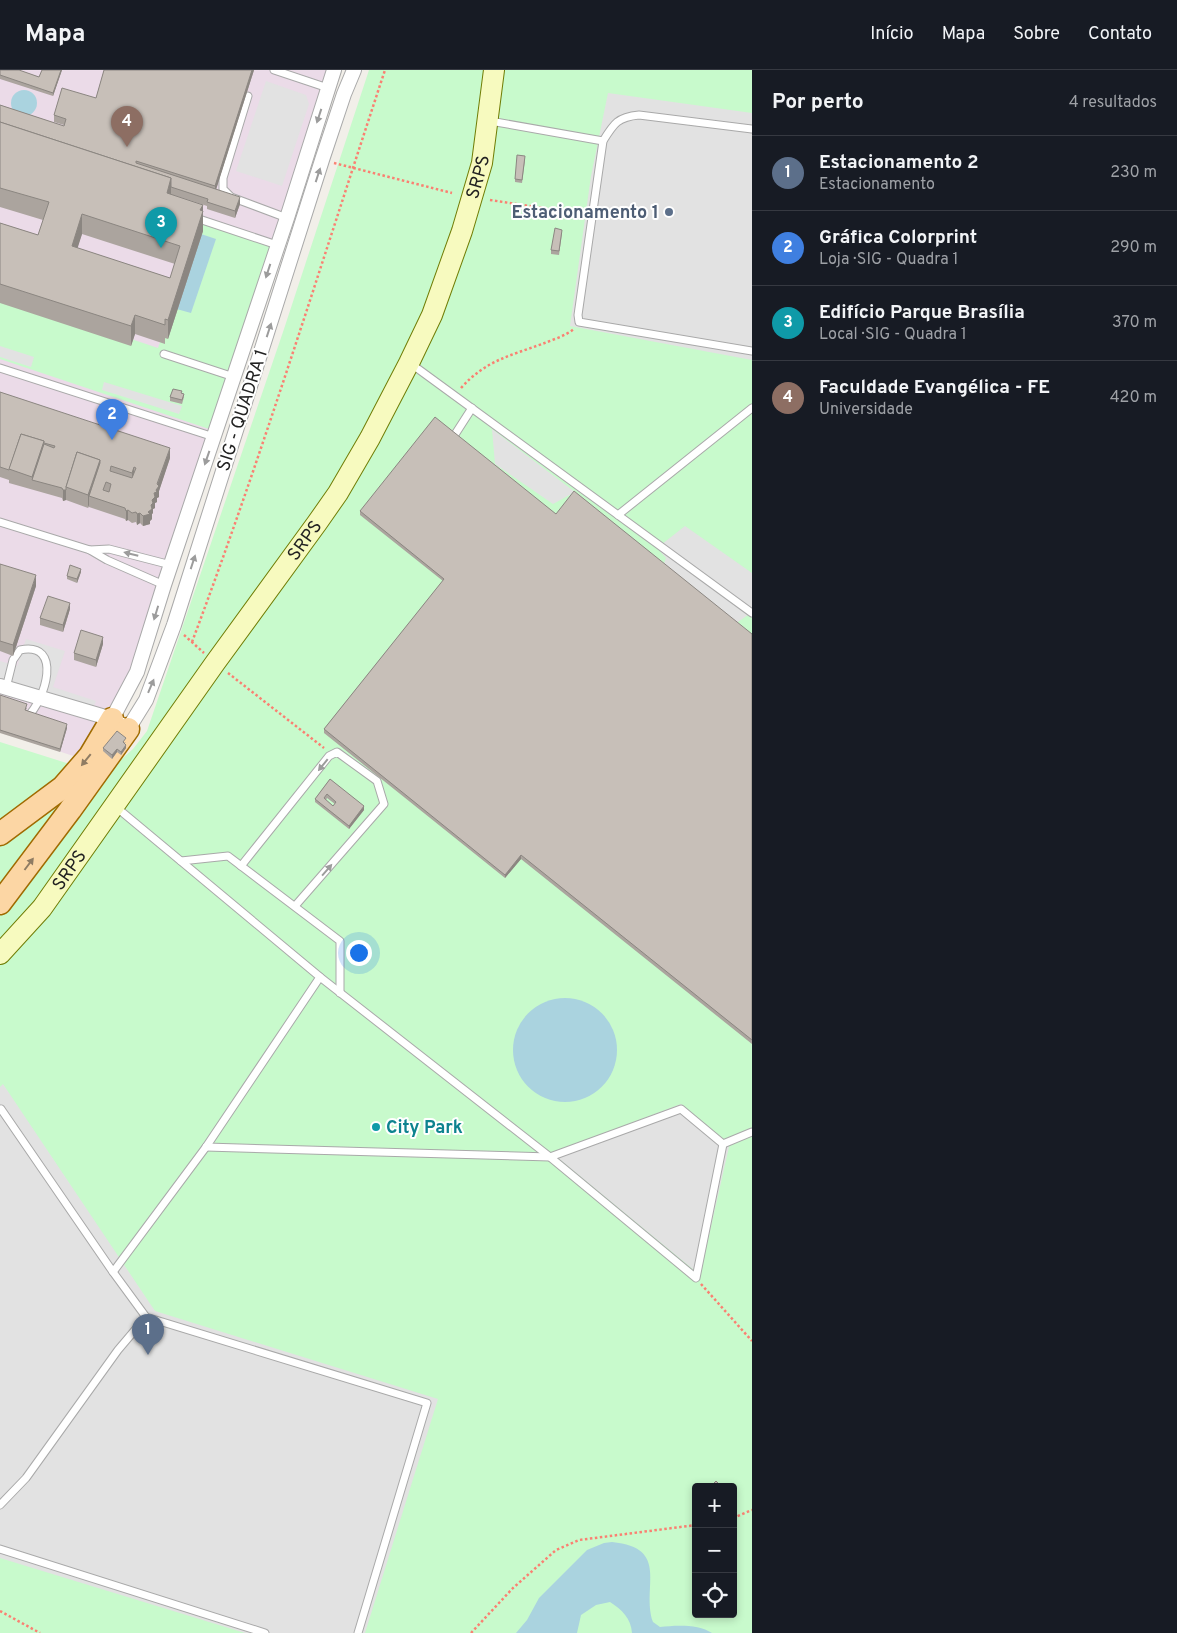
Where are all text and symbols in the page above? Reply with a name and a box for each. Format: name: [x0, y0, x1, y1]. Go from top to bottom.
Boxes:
text: Mapa: [25, 20, 85, 50]
text: Início: [870, 23, 914, 46]
text: Mapa: [942, 23, 985, 46]
text: Sobre: [1013, 23, 1060, 46]
text: Contato: [1088, 23, 1152, 46]
text: Por perto: [772, 89, 864, 116]
text: 4 resultados: [1069, 93, 1157, 113]
pin: 4: [111, 106, 143, 147]
one-way arrow: [315, 109, 322, 124]
text: Estacionamento 2: [819, 151, 979, 175]
street label: SRPS: [462, 154, 496, 202]
text: 1: [785, 163, 791, 183]
text: 230 m: [1110, 163, 1157, 183]
one-way arrow: [314, 167, 322, 182]
text: Estacionamento: [819, 175, 935, 195]
place label: Estacionamento 1: [512, 202, 659, 225]
marker: Estacionamento 1: [663, 206, 675, 218]
pin: 3: [145, 207, 177, 248]
text: Gráfica Colorprint: [819, 226, 977, 250]
text: 2: [783, 238, 793, 258]
text: 290 m: [1110, 238, 1157, 258]
text: Loja · SIG - Quadra 1: [819, 250, 958, 270]
one-way arrow: [264, 263, 272, 278]
text: Edifício Parque Brasília: [819, 301, 1025, 325]
text: 3: [783, 313, 793, 333]
text: 370 m: [1112, 313, 1157, 333]
one-way arrow: [265, 322, 273, 337]
text: Local · SIG - Quadra 1: [819, 325, 967, 345]
street label: SIG - QUADRA 1: [213, 347, 274, 474]
text: Faculdade Evangélica - FE: [819, 376, 1050, 400]
text: 4: [783, 388, 793, 408]
text: 420 m: [1110, 388, 1157, 408]
pin: 2: [96, 399, 128, 440]
text: Universidade: [819, 400, 913, 420]
one-way arrow: [203, 451, 210, 466]
street label: SRPS: [283, 516, 328, 566]
one-way arrow: [123, 550, 138, 558]
one-way arrow: [190, 554, 198, 569]
one-way arrow: [151, 605, 159, 620]
one-way arrow: [148, 679, 156, 693]
one-way arrow: [80, 754, 91, 767]
one-way arrow: [317, 758, 328, 771]
street label: SRPS: [48, 846, 92, 896]
one-way arrow: [24, 858, 35, 871]
one-way arrow: [321, 864, 333, 876]
your location: [346, 940, 372, 966]
place label: City Park: [386, 1117, 463, 1140]
marker: City Park: [370, 1121, 382, 1133]
pin: 1: [132, 1314, 164, 1355]
map controls: [692, 1483, 737, 1618]
button: +: [692, 1483, 737, 1528]
button: −: [692, 1528, 737, 1573]
button: locate: [692, 1573, 737, 1618]

